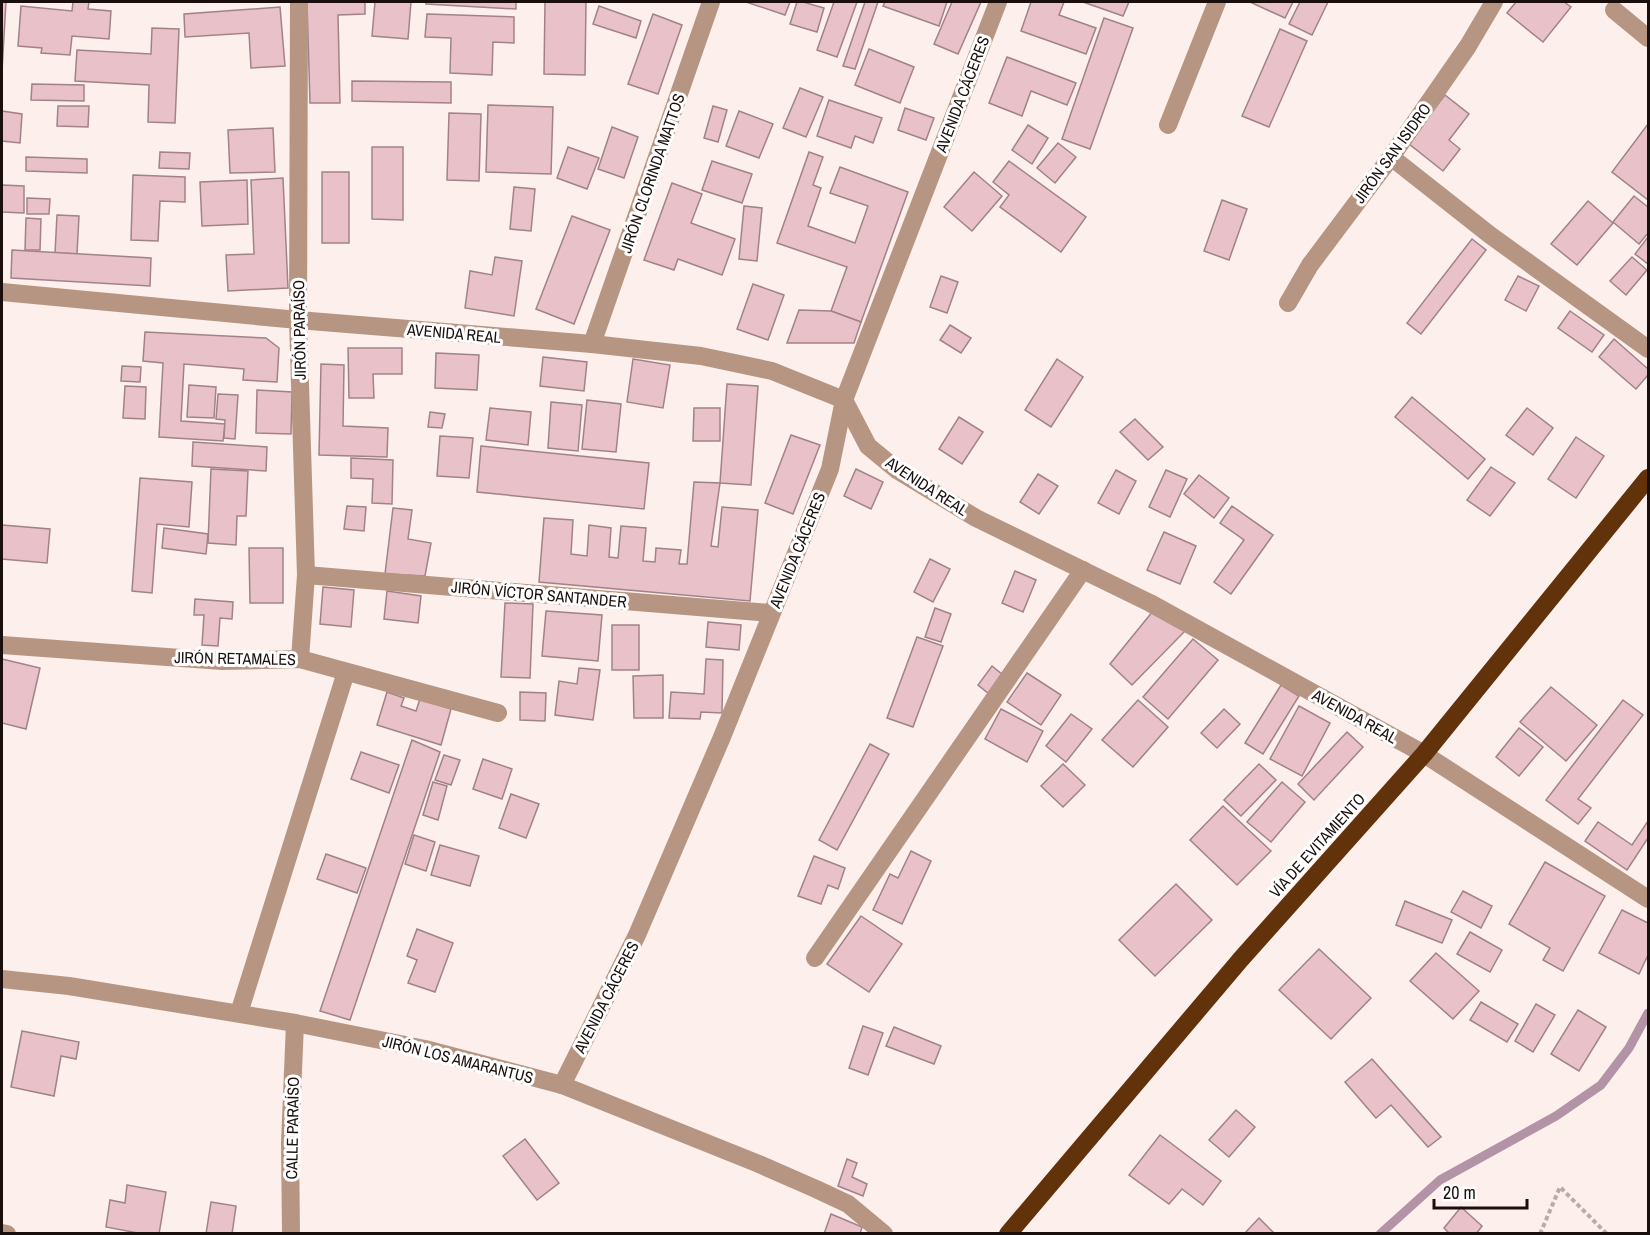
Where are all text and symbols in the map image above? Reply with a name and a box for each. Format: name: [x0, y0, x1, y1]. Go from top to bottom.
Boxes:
street label: AVENIDA CÁCERES: [929, 32, 994, 156]
street label: JIRÓN CLORINDA MATTOS: [614, 90, 690, 256]
street label: JIRÓN SAN ISIDRO: [1348, 98, 1436, 208]
street label: JIRÓN PARAÍSO: [287, 280, 311, 380]
street label: AVENIDA REAL: [405, 318, 502, 348]
street label: AVENIDA REAL: [881, 451, 973, 521]
street label: AVENIDA CÁCERES: [763, 489, 830, 612]
street label: JIRÓN VÍCTOR SANTANDER: [450, 575, 628, 613]
street label: JIRÓN RETAMALES: [174, 646, 296, 670]
street label: AVENIDA REAL: [1308, 683, 1402, 749]
street label: VÍA DE EVITAMIENTO: [1264, 788, 1370, 902]
street label: AVENIDA CÁCERES: [568, 937, 644, 1058]
street label: JIRÓN LOS AMARANTUS: [380, 1030, 536, 1088]
street label: CALLE PARAÍSO: [280, 1077, 304, 1179]
scale bar: [1434, 1172, 1527, 1210]
text: 20 m: [1443, 1180, 1476, 1205]

